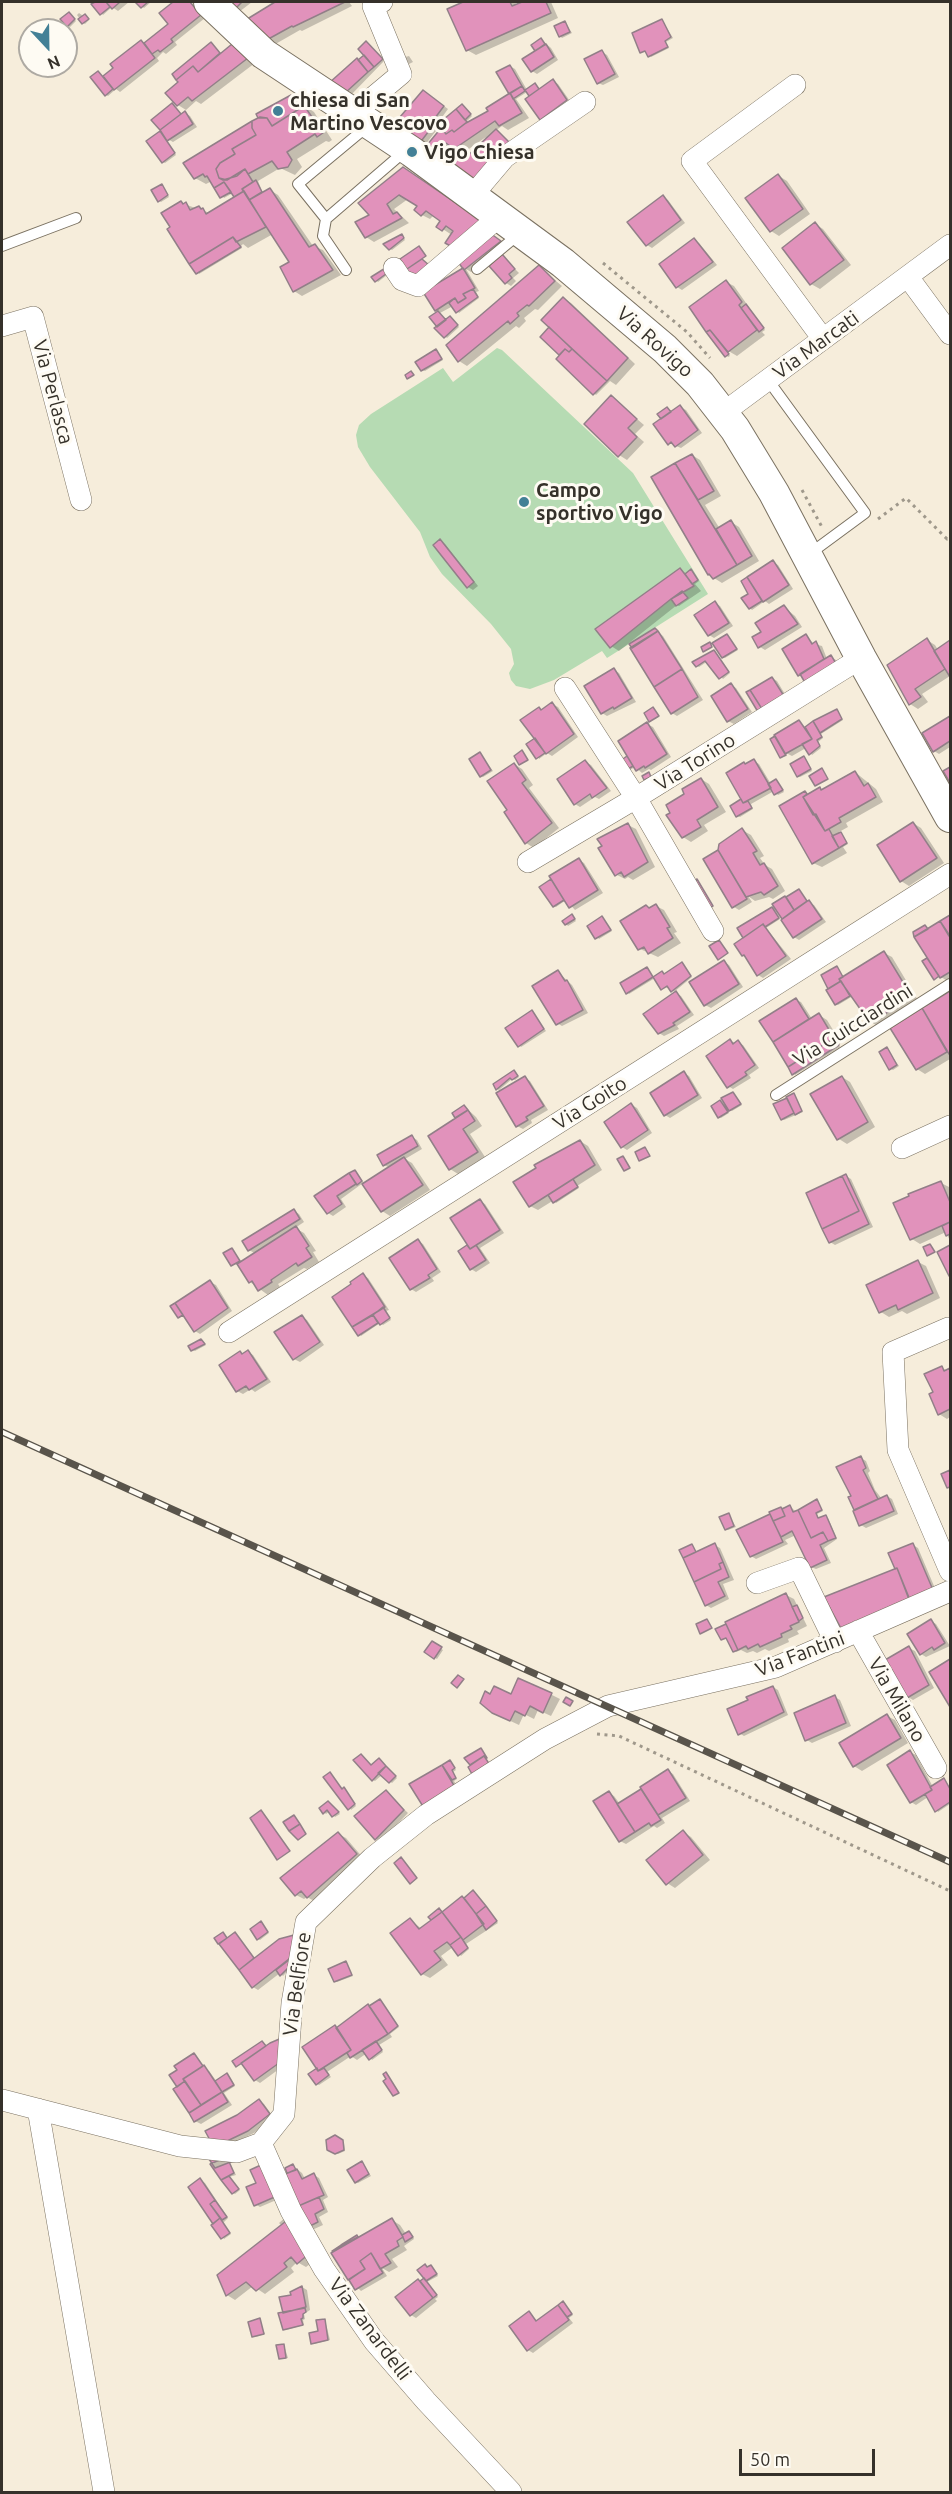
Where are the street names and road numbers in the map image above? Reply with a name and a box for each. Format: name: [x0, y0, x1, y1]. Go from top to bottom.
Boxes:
street label: Via Rovigo: [612, 301, 698, 383]
street label: Via Marcati: [768, 306, 864, 384]
street label: Via Perlasca: [28, 337, 78, 447]
street label: Via Torino: [650, 728, 740, 796]
street label: Via Guicciardini: [789, 979, 917, 1071]
street label: Via Goito: [549, 1071, 631, 1135]
street label: Via Fantini: [752, 1626, 848, 1682]
street label: Via Milano: [863, 1653, 931, 1747]
street label: Via Belfiore: [278, 1930, 316, 2038]
street label: Via Zanardelli: [324, 2273, 416, 2385]

